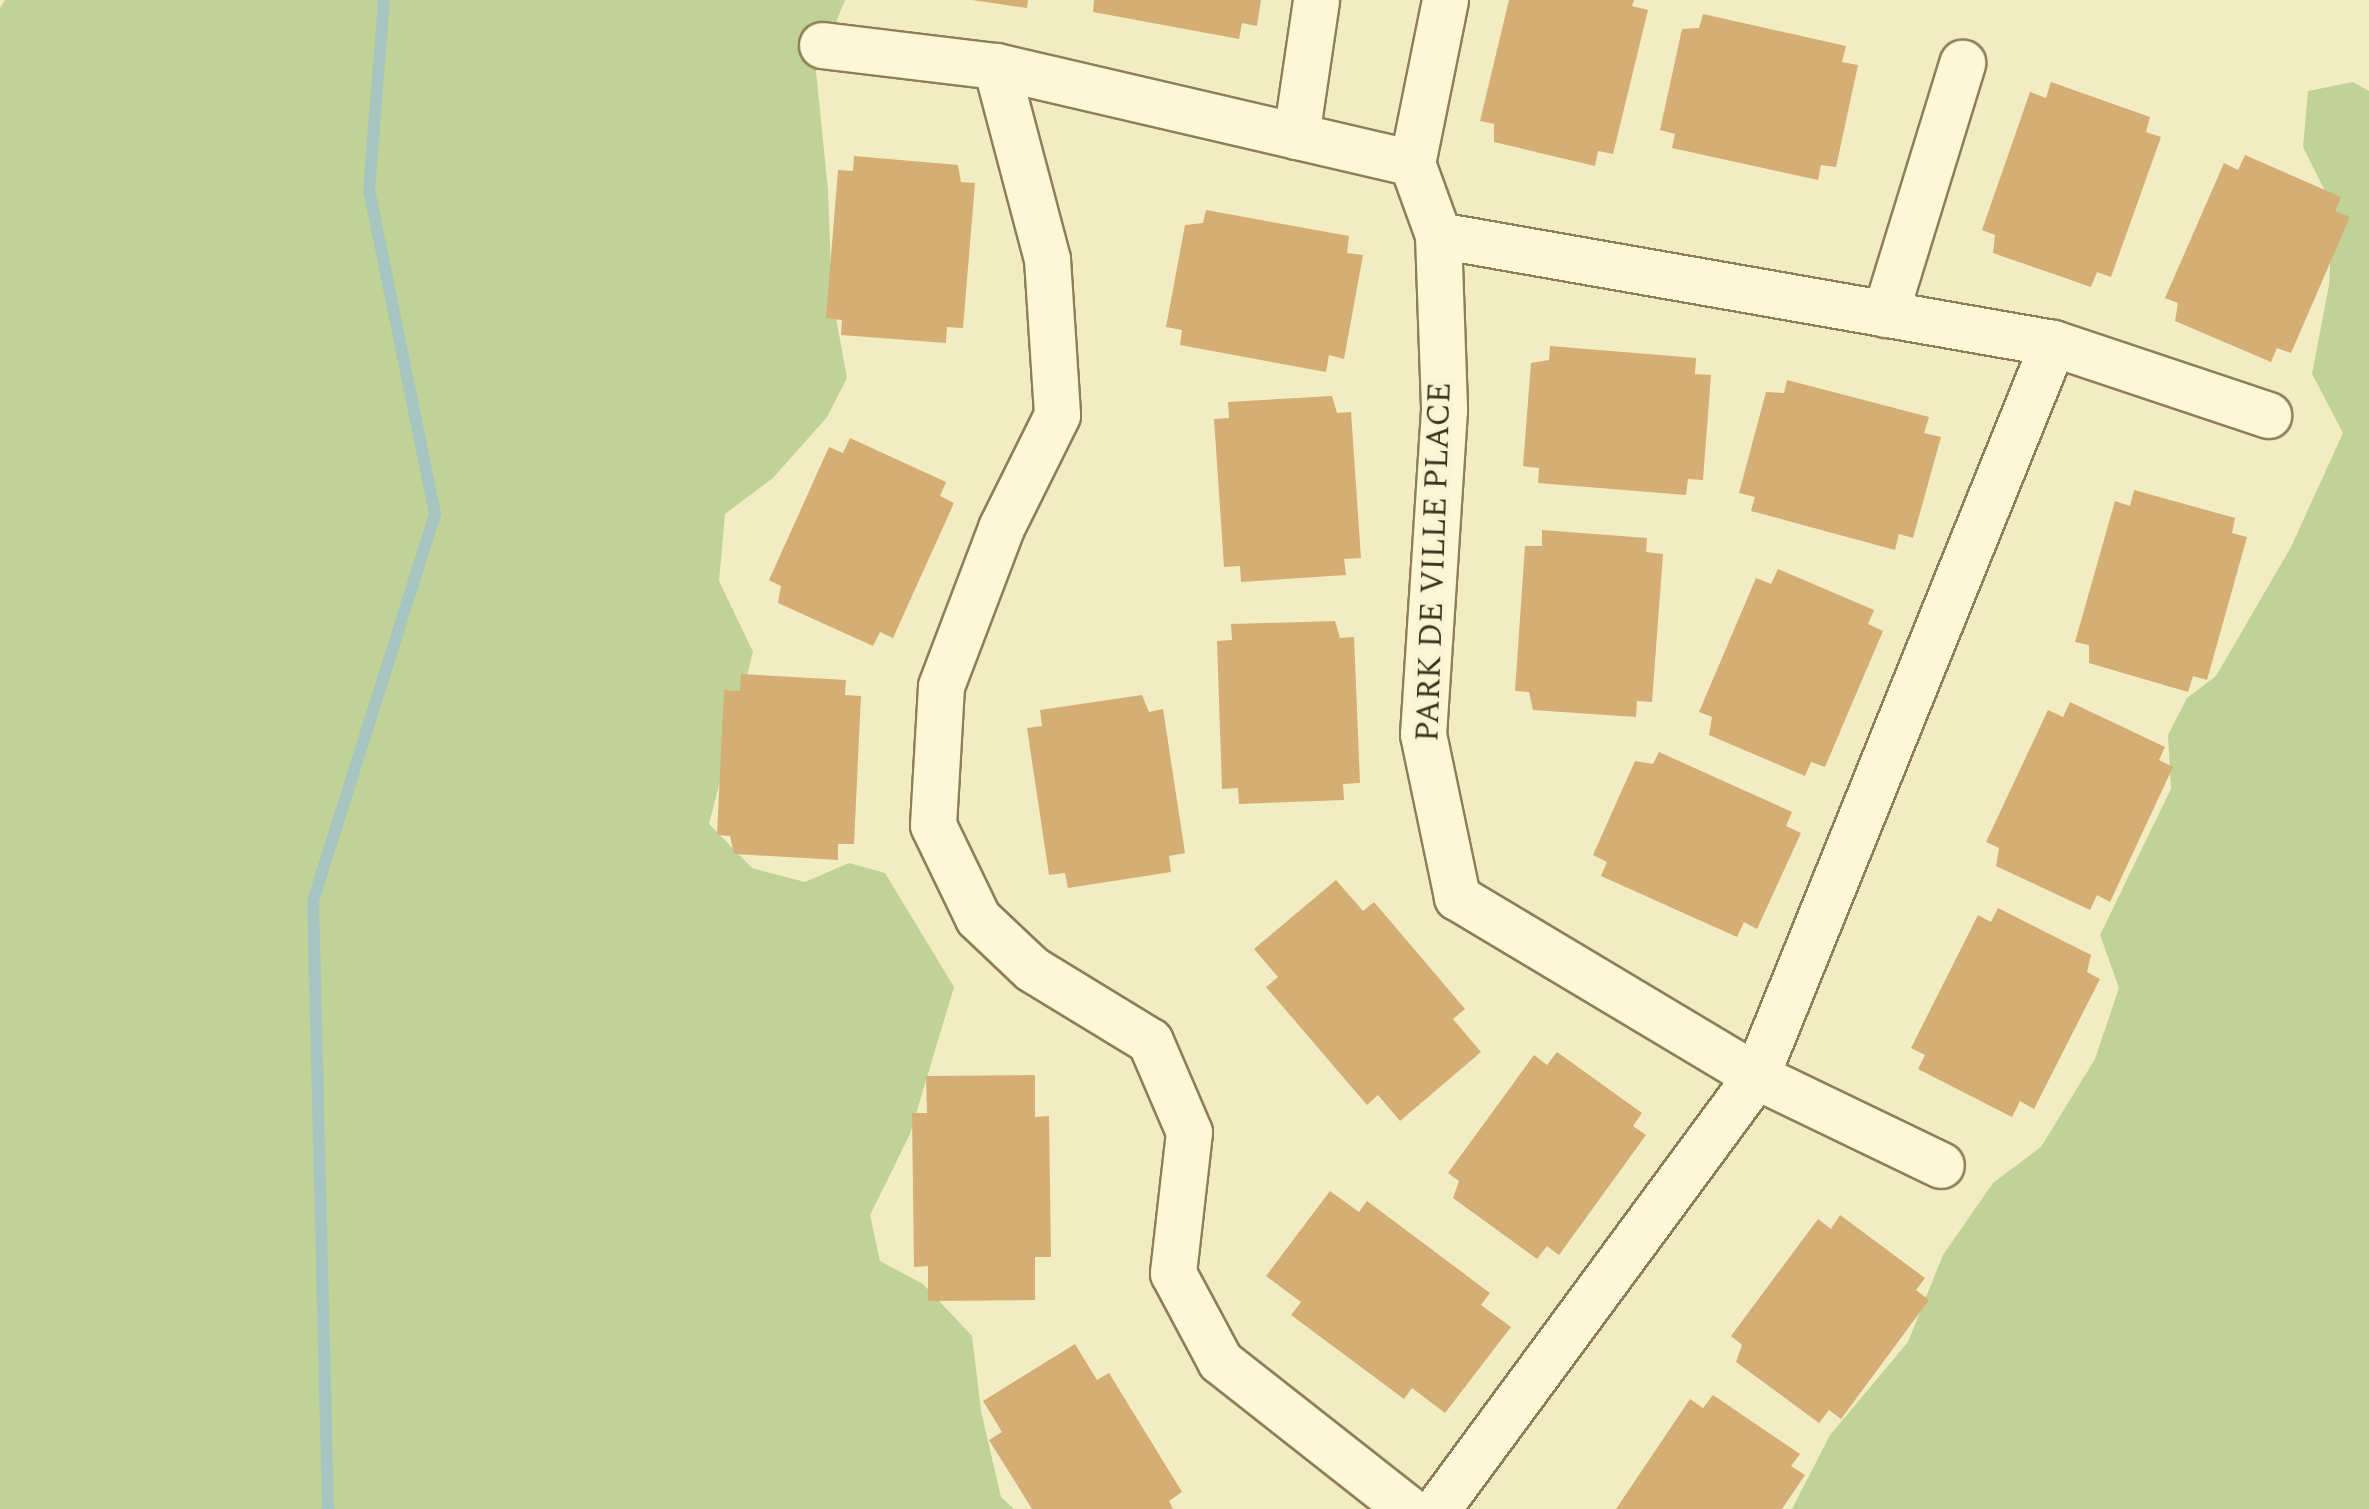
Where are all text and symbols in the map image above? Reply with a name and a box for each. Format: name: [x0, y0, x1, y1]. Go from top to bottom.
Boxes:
street label: PARK DE VILLE PLACE: [1410, 382, 1460, 742]

